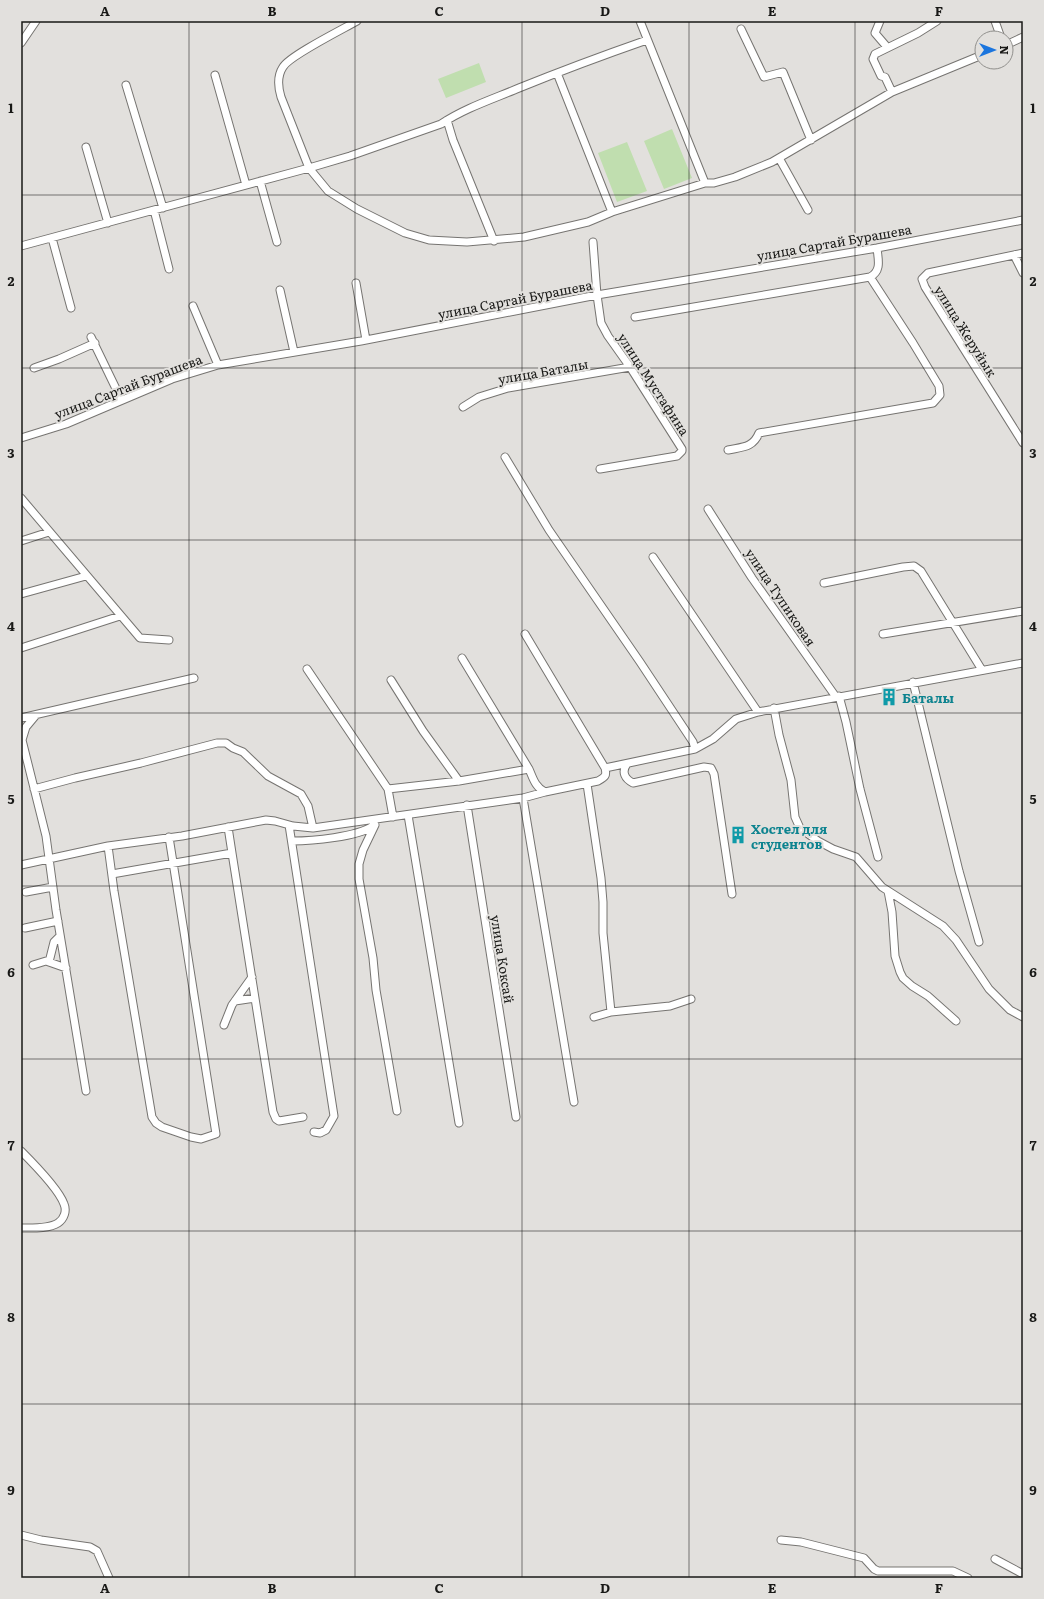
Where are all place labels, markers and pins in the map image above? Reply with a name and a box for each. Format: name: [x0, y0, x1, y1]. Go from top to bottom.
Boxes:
building icon: Баталы: [879, 687, 899, 707]
place label: Баталы: [902, 688, 954, 707]
place label: Хостел для студентов: [751, 819, 827, 853]
building icon: Хостел для студентов: [728, 825, 748, 845]

